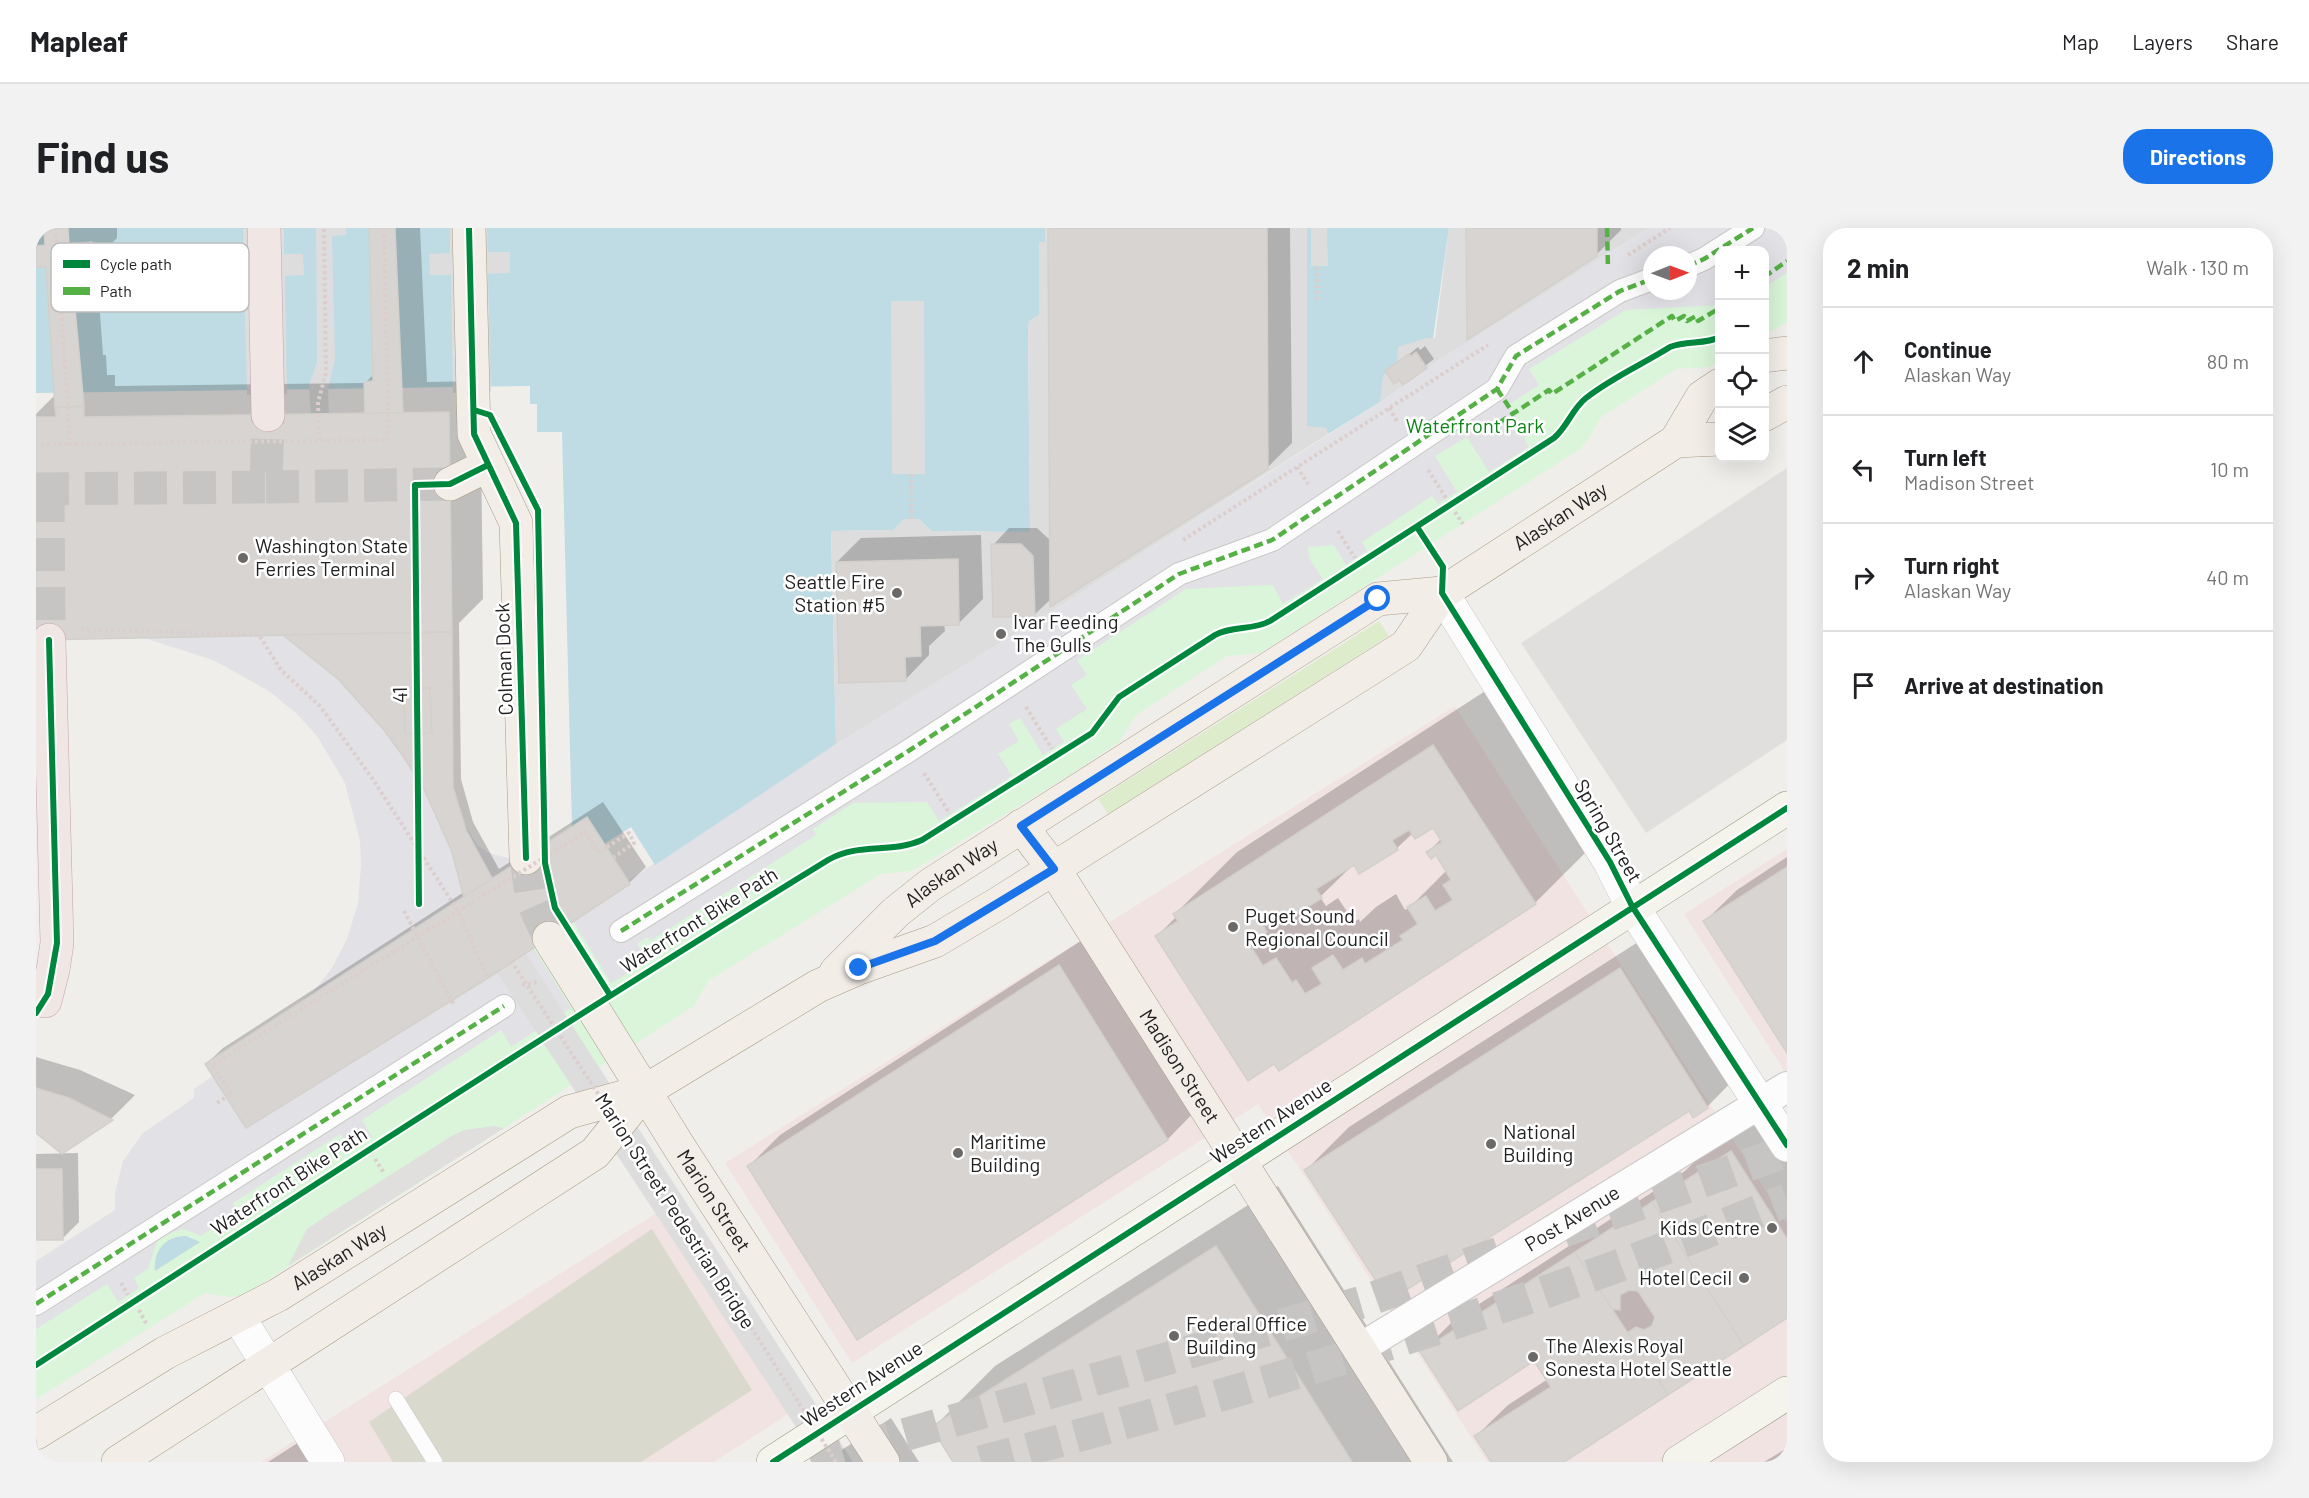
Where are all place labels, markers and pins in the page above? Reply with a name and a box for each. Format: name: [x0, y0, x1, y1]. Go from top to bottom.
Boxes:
place label: Washington State Ferries Terminal: [255, 533, 408, 580]
marker: Washington State Ferries Terminal: [236, 551, 250, 565]
place label: Seattle Fire Station #5: [785, 569, 885, 616]
marker: Seattle Fire Station #5: [890, 586, 904, 600]
place label: Ivar Feeding The Gulls: [1013, 609, 1118, 656]
marker: Ivar Feeding The Gulls: [994, 627, 1008, 641]
place label: Puget Sound Regional Council: [1245, 903, 1389, 950]
marker: Puget Sound Regional Council: [1226, 920, 1240, 934]
place label: National Building: [1503, 1119, 1576, 1166]
place label: Maritime Building: [970, 1129, 1046, 1176]
marker: National Building: [1484, 1137, 1498, 1151]
marker: Maritime Building: [951, 1146, 965, 1160]
place label: Kids Centre: [1659, 1215, 1760, 1239]
marker: Kids Centre: [1765, 1221, 1779, 1235]
place label: Hotel Cecil: [1639, 1265, 1732, 1289]
marker: Hotel Cecil: [1737, 1271, 1751, 1285]
place label: Federal Office Building: [1186, 1311, 1307, 1358]
marker: Federal Office Building: [1167, 1329, 1181, 1343]
place label: The Alexis Royal Sonesta Hotel Seattle: [1545, 1333, 1732, 1380]
marker: The Alexis Royal Sonesta Hotel Seattle: [1526, 1350, 1540, 1364]

